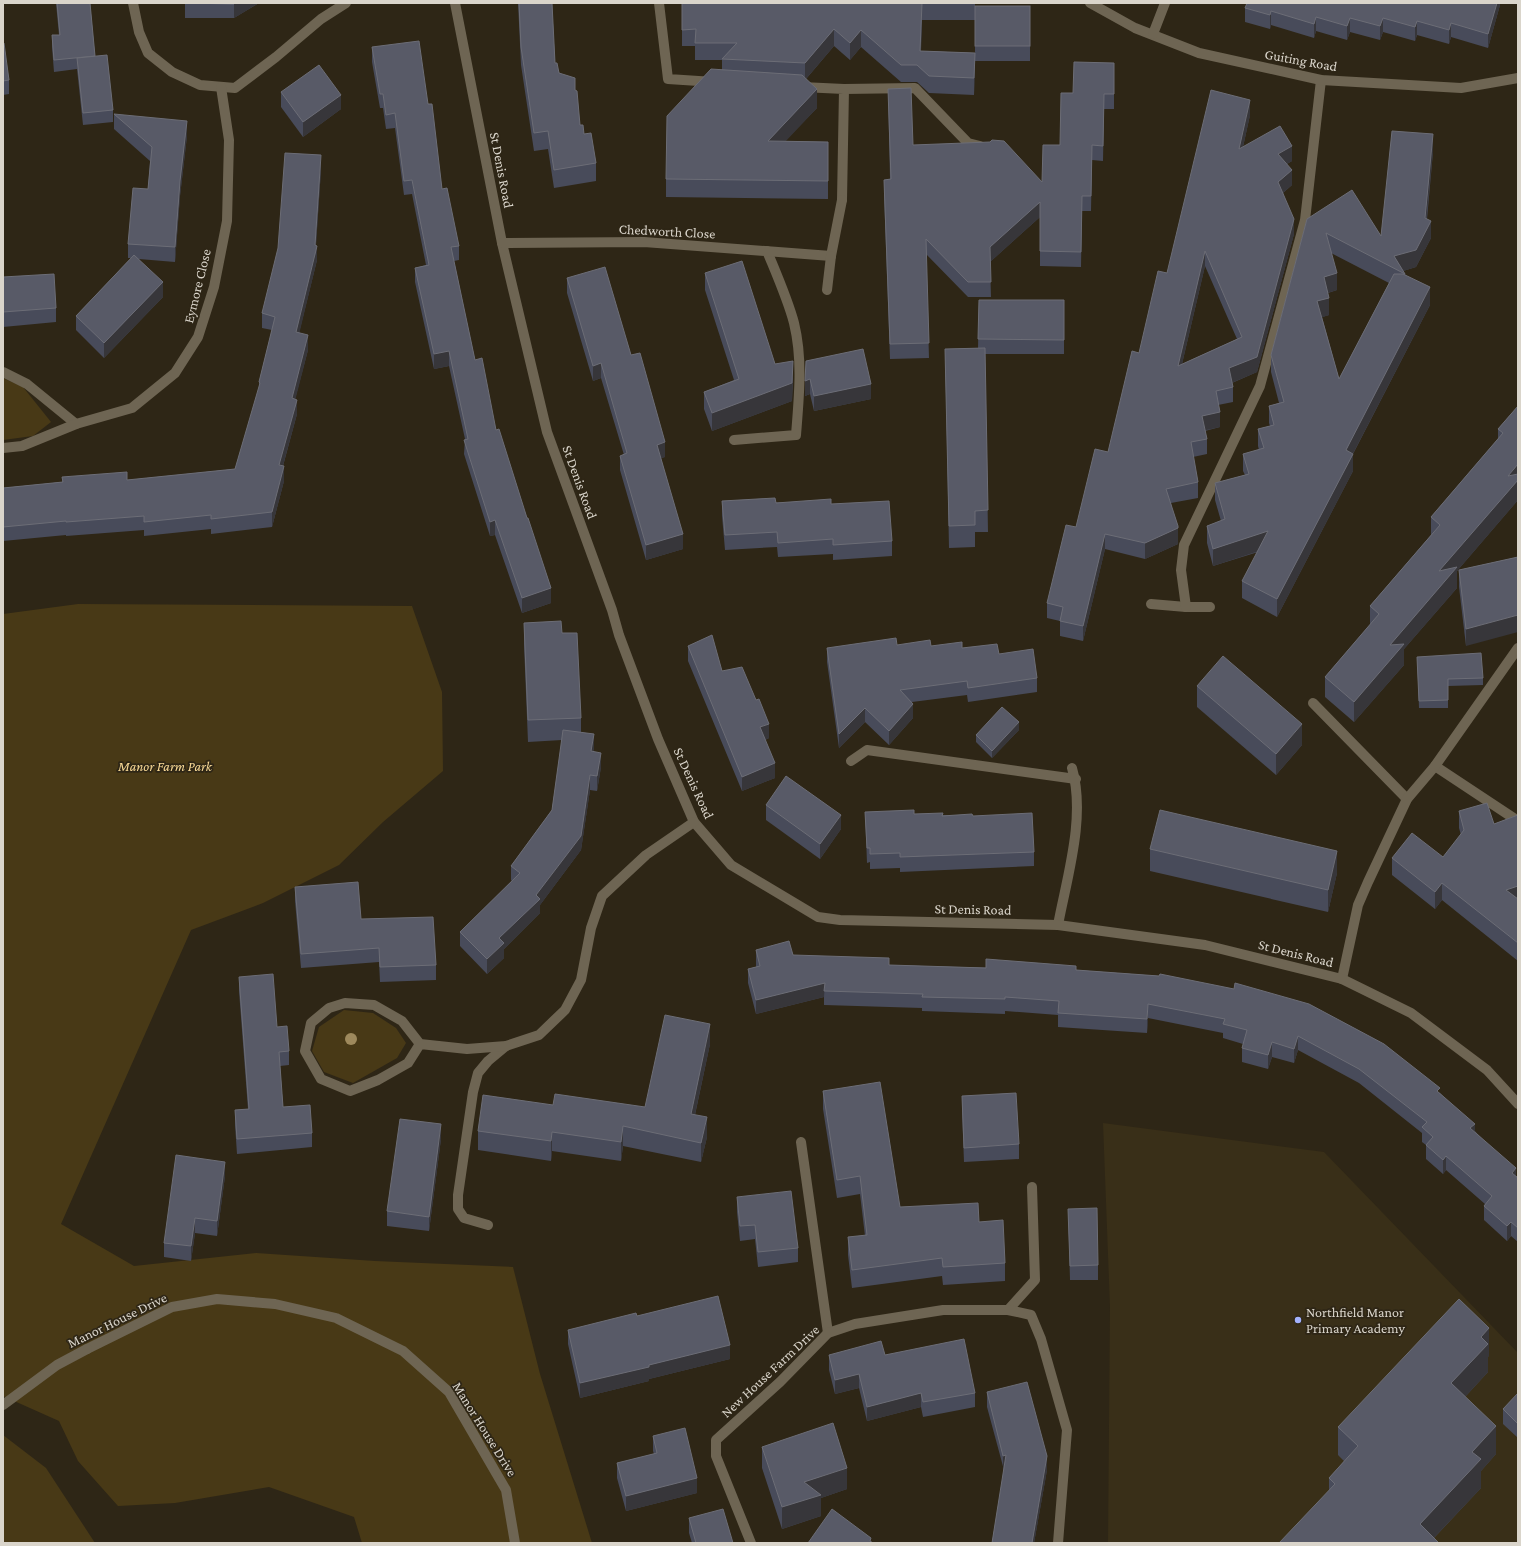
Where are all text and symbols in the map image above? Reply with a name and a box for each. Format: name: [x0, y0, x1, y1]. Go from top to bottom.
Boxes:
street label: Guiting Road: [1263, 46, 1339, 74]
street label: St Denis Road: [487, 131, 517, 210]
street label: Chedworth Close: [618, 220, 716, 242]
street label: Eymore Close: [180, 247, 214, 325]
street label: St Denis Road: [559, 443, 601, 521]
street label: St Denis Road: [670, 745, 718, 822]
park label: Manor Farm Park: [117, 758, 213, 774]
street label: St Denis Road: [934, 900, 1012, 918]
street label: St Denis Road: [1257, 936, 1336, 970]
street label: Manor House Drive: [65, 1289, 169, 1351]
place label: Northfield Manor Primary Academy: [1306, 1304, 1405, 1336]
marker: Northfield Manor Primary Academy: [1293, 1315, 1303, 1325]
street label: New House Farm Drive: [718, 1321, 822, 1421]
street label: Manor House Drive: [449, 1379, 521, 1479]

